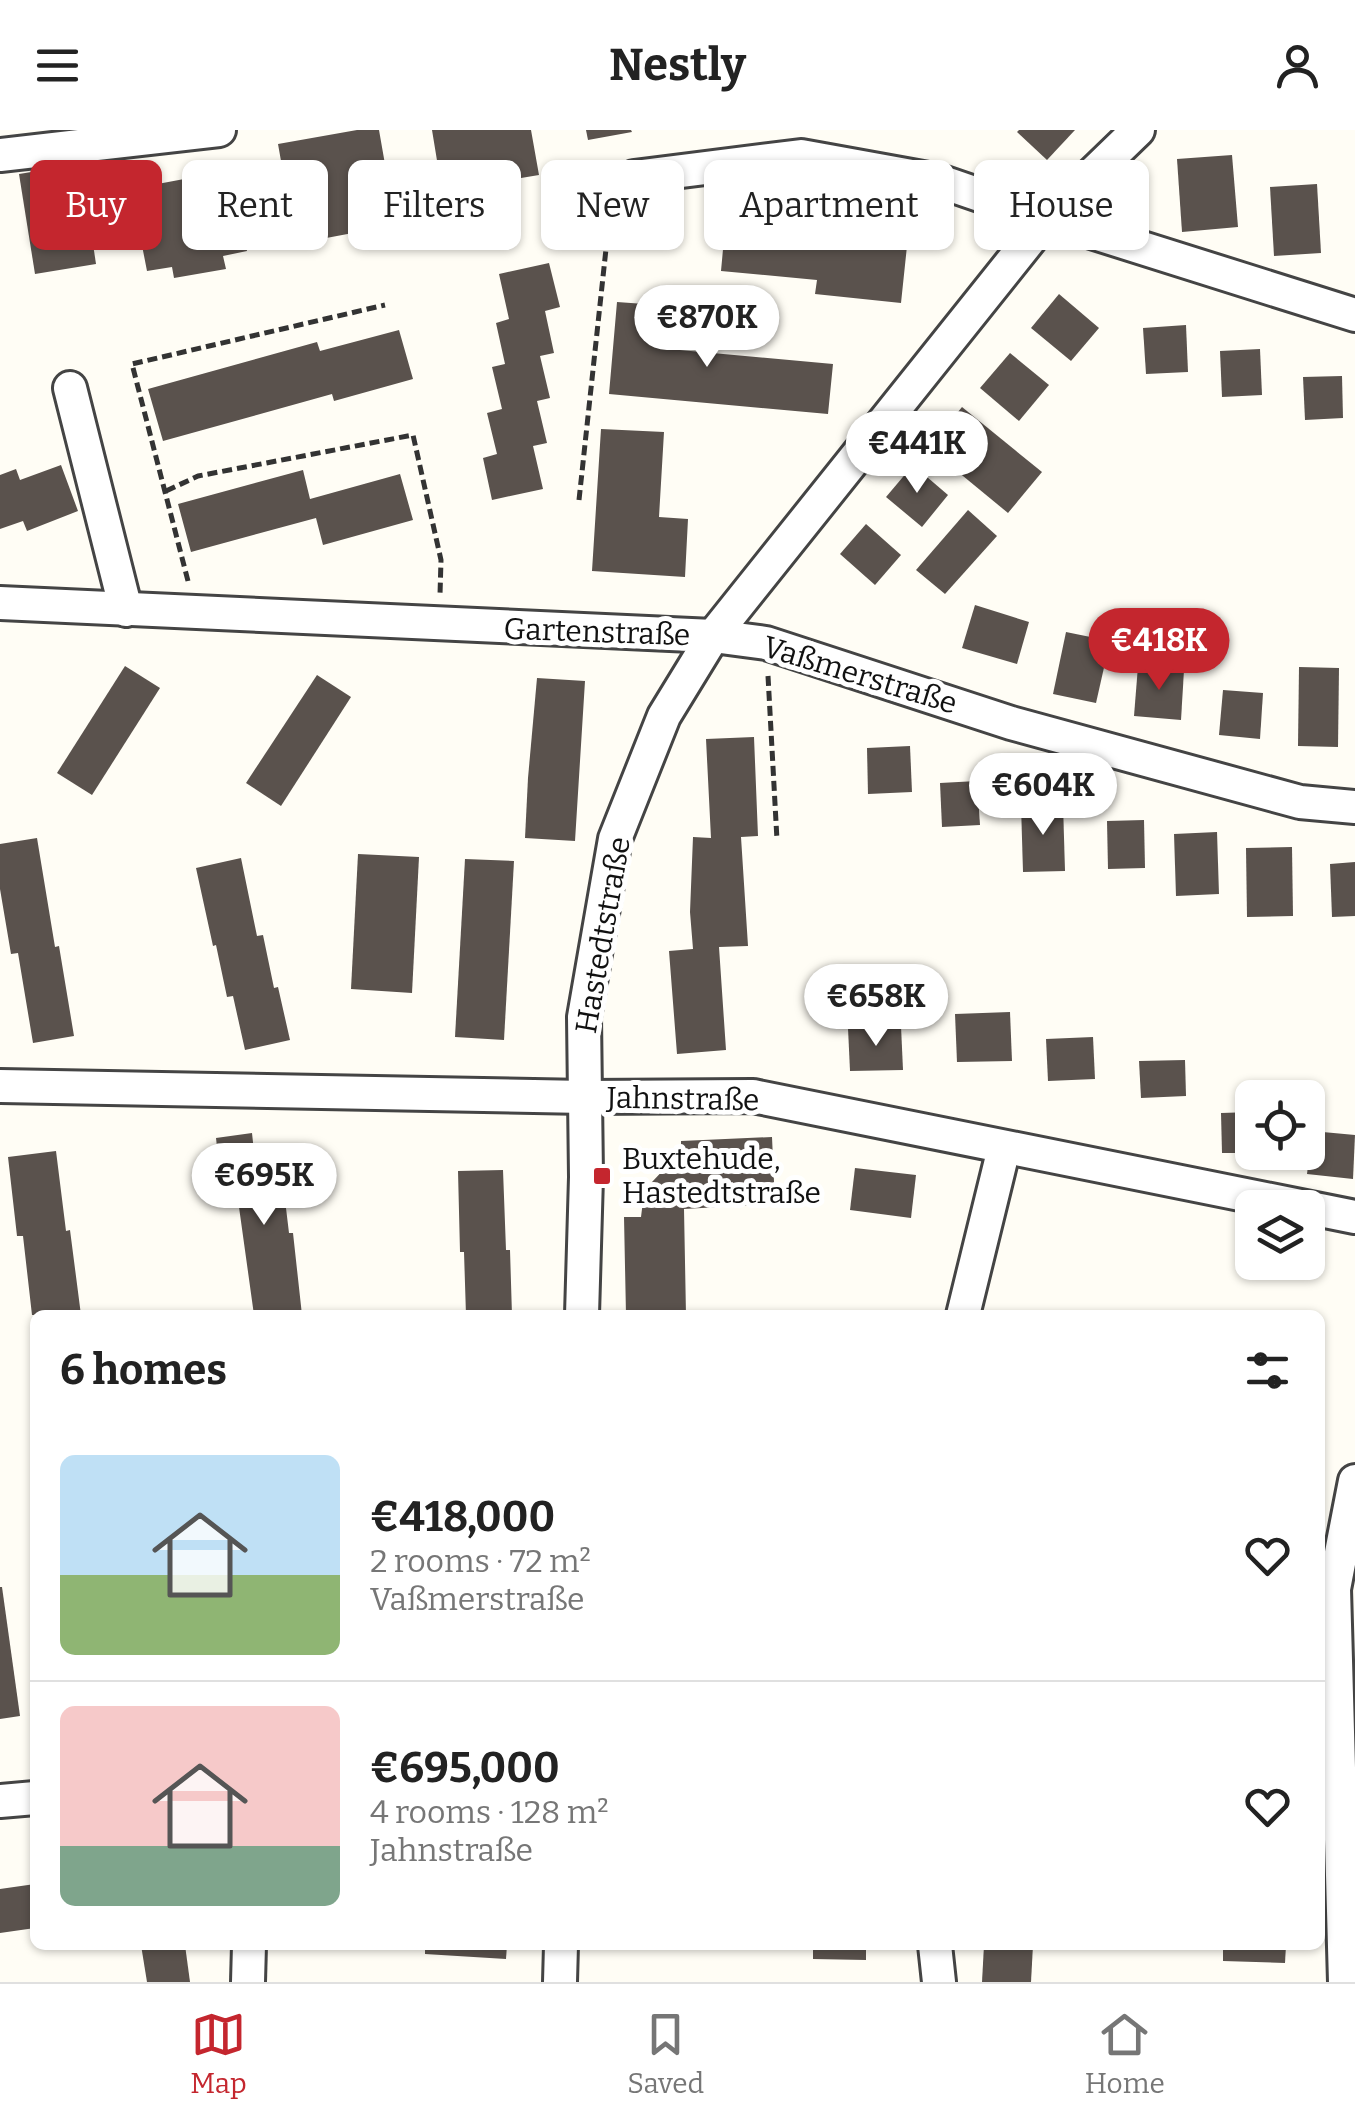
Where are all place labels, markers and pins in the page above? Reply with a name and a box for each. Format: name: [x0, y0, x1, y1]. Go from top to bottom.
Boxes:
pin: €870K: [637, 285, 777, 370]
pin: €441K: [847, 411, 987, 496]
pin: €418K: [1089, 608, 1229, 693]
pin: €604K: [973, 753, 1113, 838]
pin: €658K: [806, 964, 946, 1049]
place label: Buxtehude, Hastedtstraße: [622, 1141, 821, 1211]
pin: €695K: [194, 1143, 334, 1228]
marker: Buxtehude, Hastedtstraße: [591, 1165, 613, 1187]

